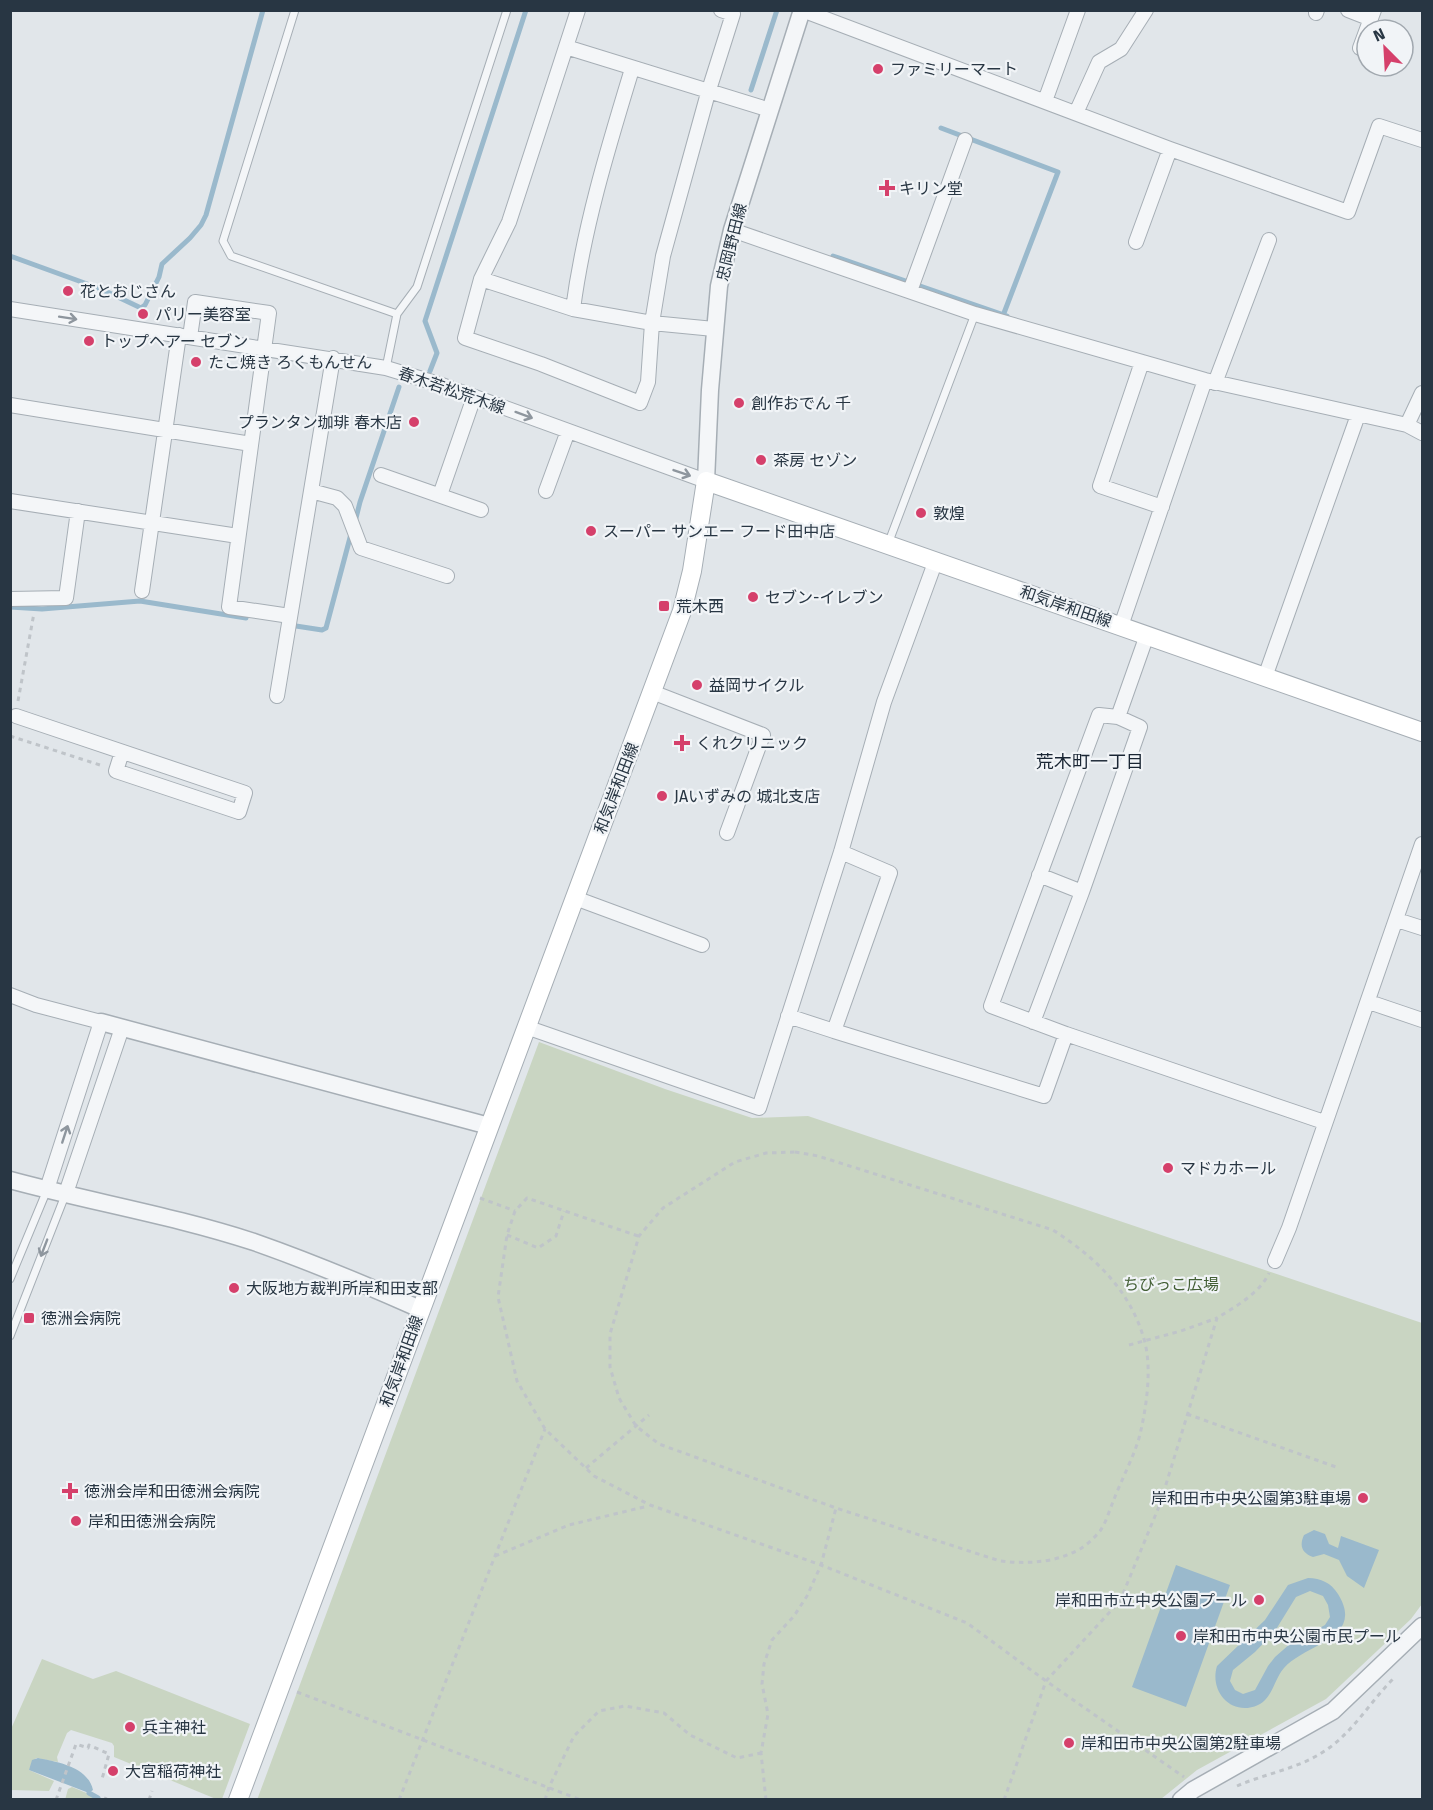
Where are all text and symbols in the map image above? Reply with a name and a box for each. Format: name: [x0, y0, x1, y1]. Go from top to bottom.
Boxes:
north arrow: [1355, 18, 1415, 78]
text: N: [1370, 24, 1388, 46]
place label: ファミリーマート: [890, 60, 1018, 79]
marker: ファミリーマート: [871, 62, 885, 76]
place label: キリン堂: [899, 179, 963, 198]
marker: キリン堂: [880, 181, 894, 195]
street label: 忠岡野田線: [713, 201, 750, 283]
place label: 花とおじさん: [80, 282, 176, 301]
marker: 花とおじさん: [61, 284, 75, 298]
place label: パリー美容室: [155, 305, 251, 324]
marker: パリー美容室: [136, 307, 150, 321]
one-way arrow: [58, 313, 78, 324]
place label: トップヘアー セブン: [101, 332, 248, 351]
marker: トップヘアー セブン: [82, 334, 96, 348]
place label: たこ焼き ろくもんせん: [208, 353, 372, 372]
marker: たこ焼き ろくもんせん: [189, 355, 203, 369]
street label: 春木若松荒木線: [396, 363, 508, 418]
place label: 創作おでん 千: [751, 394, 851, 413]
marker: 創作おでん 千: [732, 396, 746, 410]
one-way arrow: [515, 411, 533, 422]
place label: プランタン珈琲 春木店: [238, 413, 402, 432]
marker: プランタン珈琲 春木店: [407, 415, 421, 429]
place label: 茶房 セゾン: [773, 451, 857, 470]
marker: 茶房 セゾン: [754, 453, 768, 467]
one-way arrow: [672, 468, 691, 479]
place label: 敦煌: [933, 504, 965, 523]
marker: 敦煌: [914, 506, 928, 520]
place label: スーパー サンエー フード田中店: [603, 522, 835, 541]
marker: スーパー サンエー フード田中店: [584, 524, 598, 538]
street label: 和気岸和田線: [1017, 582, 1114, 631]
place label: セブン-イレブン: [765, 588, 883, 607]
marker: セブン-イレブン: [746, 590, 760, 604]
place label: 荒木西: [676, 597, 724, 616]
marker: 荒木西: [657, 599, 671, 613]
place label: 益岡サイクル: [709, 676, 804, 695]
marker: 益岡サイクル: [690, 678, 704, 692]
marker: くれクリニック: [673, 734, 691, 752]
place label: くれクリニック: [696, 734, 808, 753]
street label: 和気岸和田線: [590, 740, 643, 836]
district label: 荒木町一丁目: [1036, 751, 1144, 773]
place label: JAいずみの 城北支店: [674, 787, 820, 806]
marker: JAいずみの 城北支店: [655, 789, 669, 803]
one-way arrow: [60, 1125, 71, 1144]
place label: マドカホール: [1180, 1159, 1276, 1178]
marker: マドカホール: [1161, 1161, 1175, 1175]
one-way arrow: [38, 1238, 49, 1257]
park label: ちびっこ広場: [1123, 1275, 1219, 1294]
place label: 大阪地方裁判所岸和田支部: [246, 1279, 438, 1298]
marker: 大阪地方裁判所岸和田支部: [227, 1281, 241, 1295]
place label: 徳洲会病院: [41, 1309, 121, 1328]
marker: 徳洲会病院: [22, 1311, 36, 1325]
street label: 和気岸和田線: [376, 1313, 427, 1410]
marker: 徳洲会岸和田徳洲会病院: [61, 1482, 79, 1500]
place label: 徳洲会岸和田徳洲会病院: [84, 1482, 260, 1501]
place label: 岸和田市中央公園第3駐車場: [1151, 1489, 1351, 1508]
marker: 岸和田市中央公園第3駐車場: [1356, 1491, 1370, 1505]
place label: 岸和田徳洲会病院: [88, 1512, 216, 1531]
marker: 岸和田徳洲会病院: [69, 1514, 83, 1528]
place label: 岸和田市立中央公園プール: [1055, 1591, 1247, 1610]
marker: 岸和田市立中央公園プール: [1252, 1593, 1266, 1607]
place label: 岸和田市中央公園市民プール: [1193, 1627, 1401, 1646]
marker: 岸和田市中央公園市民プール: [1174, 1629, 1188, 1643]
place label: 兵主神社: [142, 1718, 206, 1737]
marker: 兵主神社: [123, 1720, 137, 1734]
place label: 岸和田市中央公園第2駐車場: [1081, 1734, 1281, 1753]
marker: 岸和田市中央公園第2駐車場: [1062, 1736, 1076, 1750]
place label: 大宮稲荷神社: [125, 1762, 221, 1781]
marker: 大宮稲荷神社: [106, 1764, 120, 1778]

